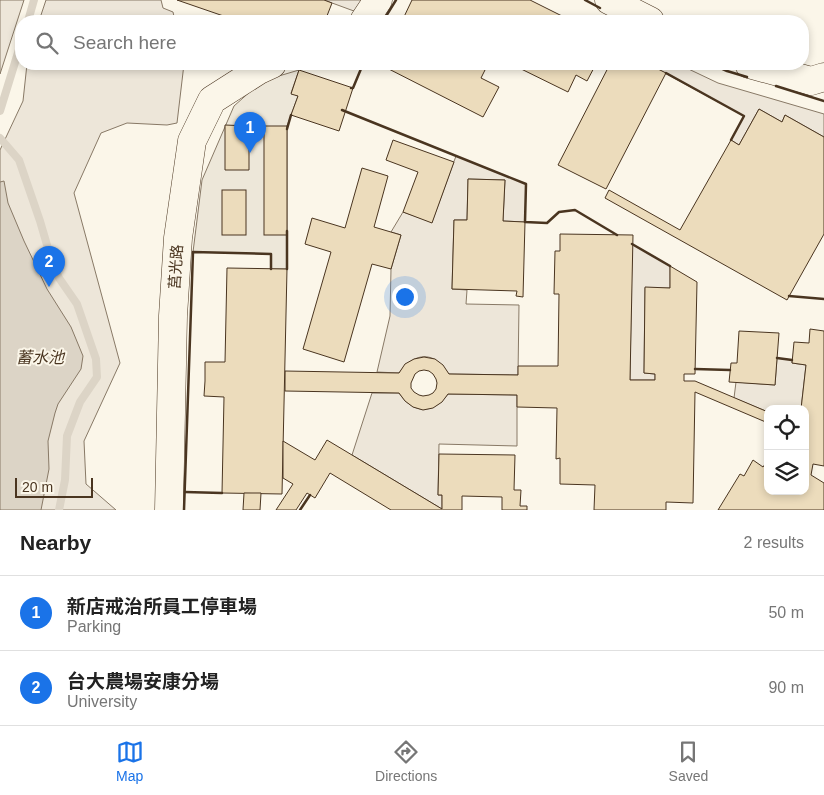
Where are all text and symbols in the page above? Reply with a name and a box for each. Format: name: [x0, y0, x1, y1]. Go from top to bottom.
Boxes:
search box: [15, 15, 809, 70]
icon: search: [33, 29, 61, 57]
text: Search here: [73, 32, 177, 53]
pin: 1: [234, 112, 266, 153]
street label: 莒光路: [165, 244, 186, 290]
pin: 2: [33, 246, 65, 287]
your location: [392, 284, 418, 310]
water label: 蓄水池: [16, 349, 66, 366]
map controls: [764, 405, 809, 495]
button: locate: [764, 405, 809, 450]
button: layers: [764, 450, 809, 495]
scale bar: [15, 475, 92, 498]
text: 20 m: [22, 479, 53, 495]
text: Nearby: [20, 531, 91, 554]
text: 2 results: [744, 534, 804, 551]
text: 新店戒治所員工停車場: [67, 596, 257, 617]
text: 1: [32, 604, 40, 621]
text: 50 m: [768, 604, 804, 621]
text: Parking: [67, 618, 121, 635]
text: 台大農場安康分場: [67, 671, 219, 692]
text: 2: [32, 679, 40, 696]
text: 90 m: [768, 679, 804, 696]
text: University: [67, 693, 137, 710]
tab: Map: [116, 738, 144, 784]
tab: Directions: [375, 738, 437, 784]
tab: Saved: [669, 738, 708, 784]

